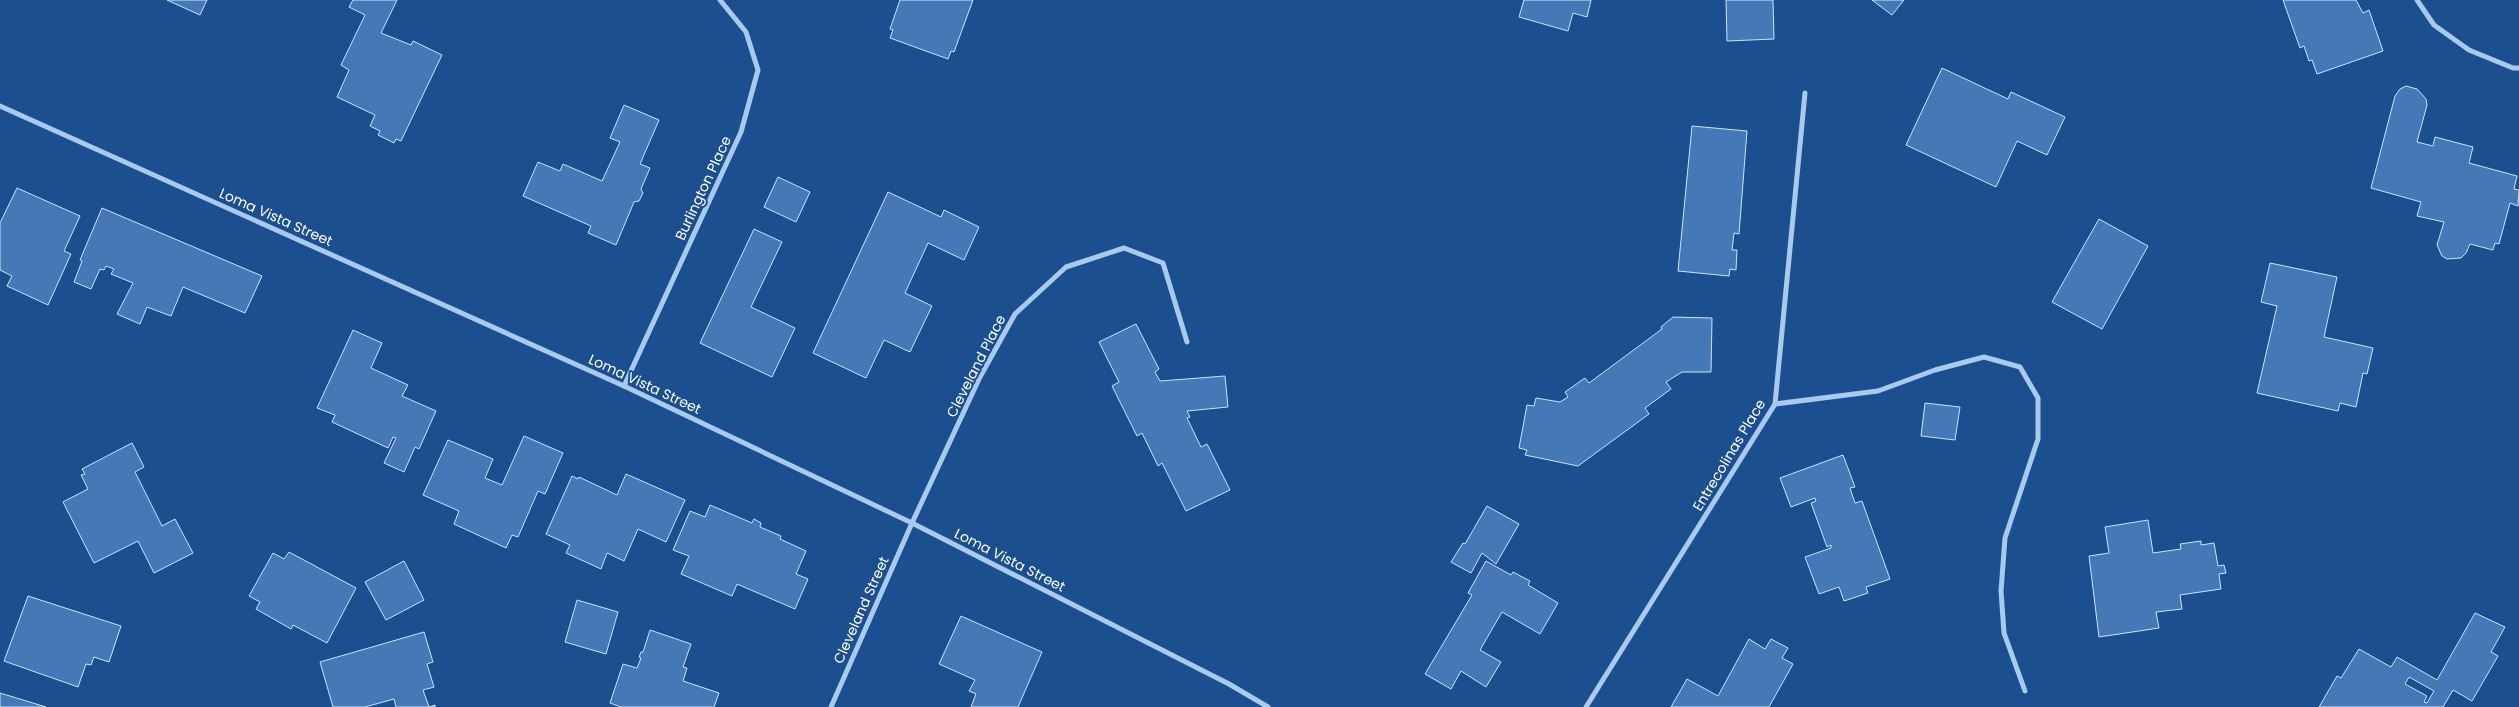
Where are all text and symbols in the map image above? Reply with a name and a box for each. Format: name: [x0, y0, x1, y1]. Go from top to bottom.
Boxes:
street label: Burlington Place: [670, 132, 736, 243]
street label: Loma Vista Street: [216, 183, 336, 251]
street label: Cleveland Place: [941, 311, 1011, 421]
street label: Loma Vista Street: [585, 349, 705, 419]
street label: Entrecolinas Place: [1688, 395, 1770, 515]
street label: Loma Vista Street: [951, 523, 1069, 597]
street label: Cleveland Street: [828, 553, 894, 667]

